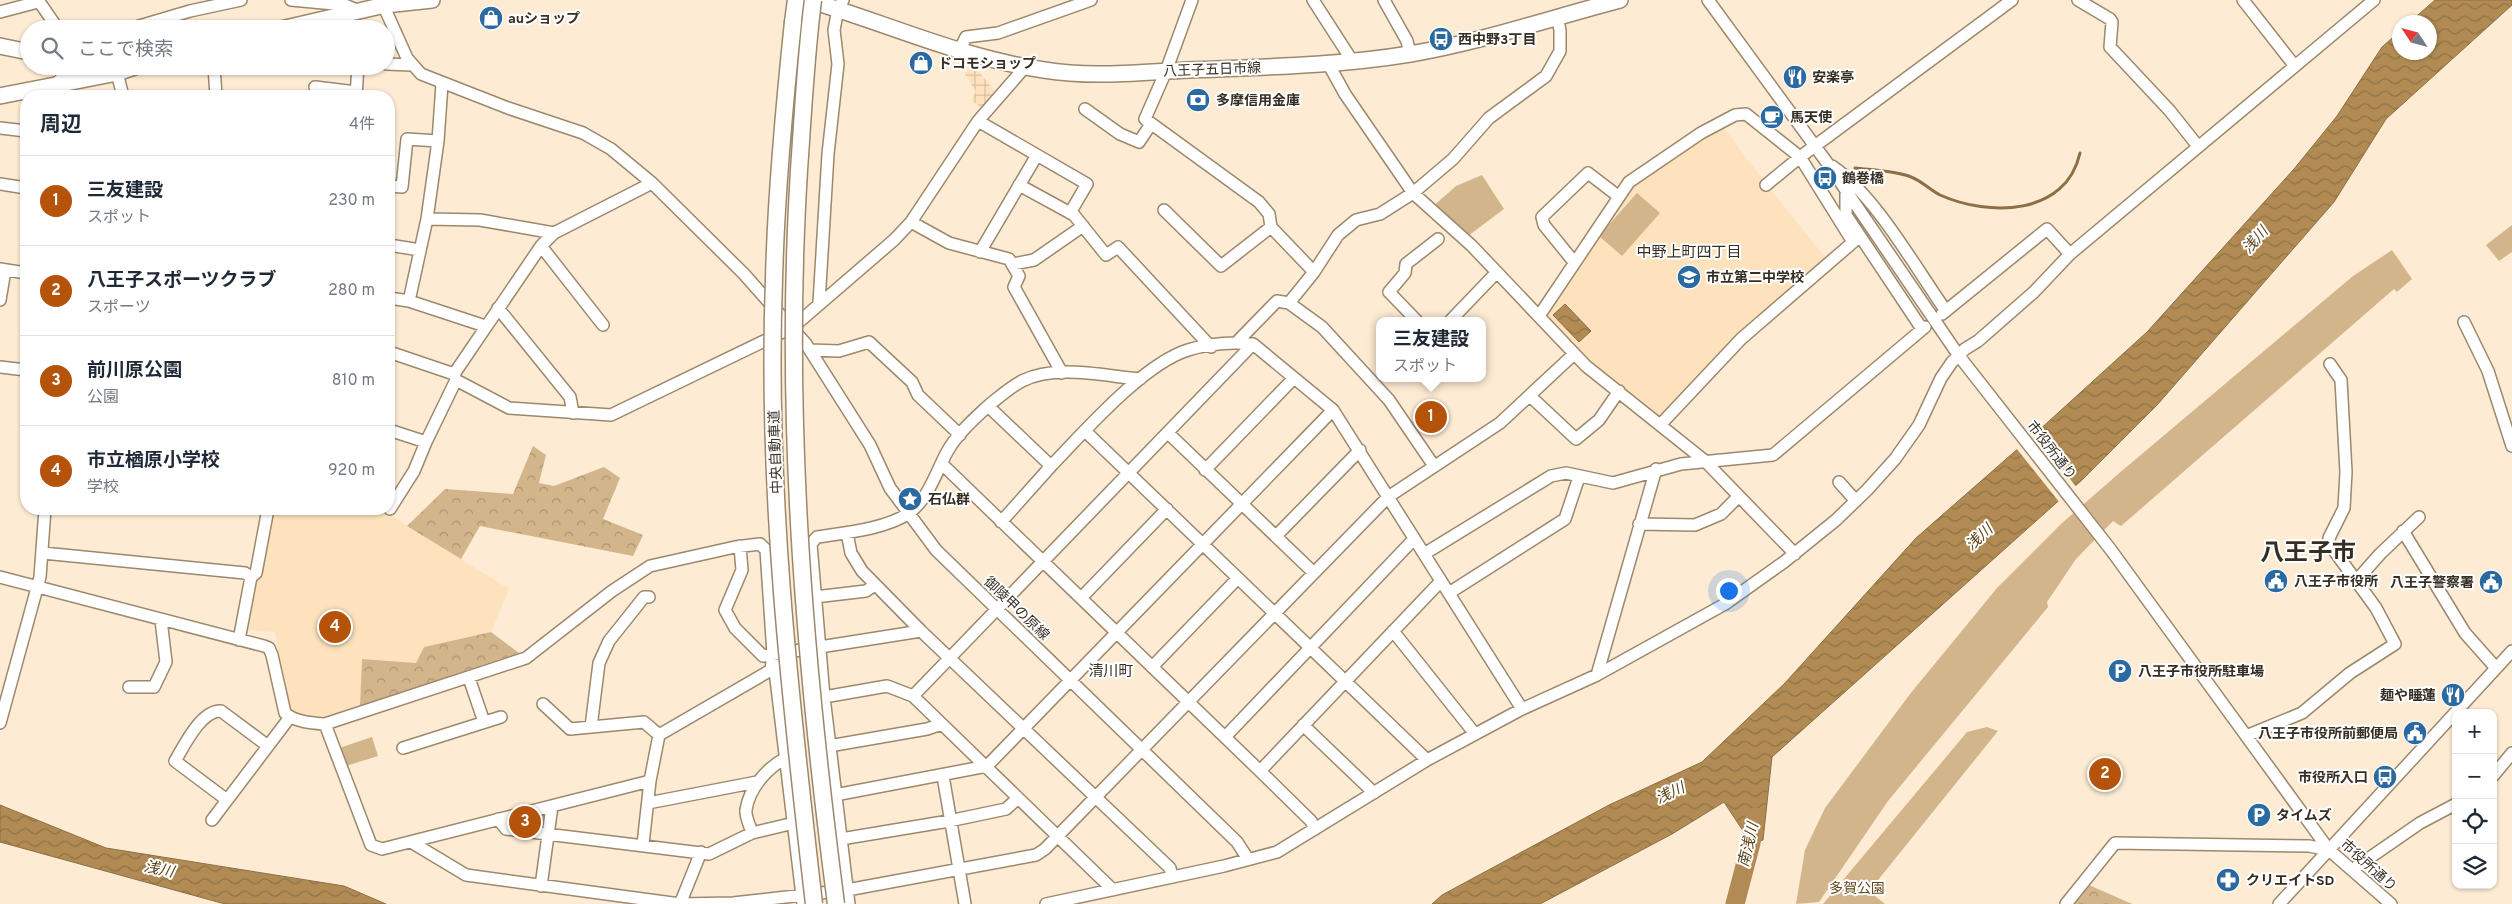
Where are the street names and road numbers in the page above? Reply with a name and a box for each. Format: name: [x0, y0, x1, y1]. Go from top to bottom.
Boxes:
street label: 八王子五日市線: [1163, 60, 1261, 81]
street label: 中央自動車道: [767, 410, 786, 494]
street label: 市役所通り: [2023, 418, 2079, 484]
street label: 御陵甲の原線: [980, 574, 1052, 644]
street label: 市役所通り: [2336, 836, 2400, 896]

